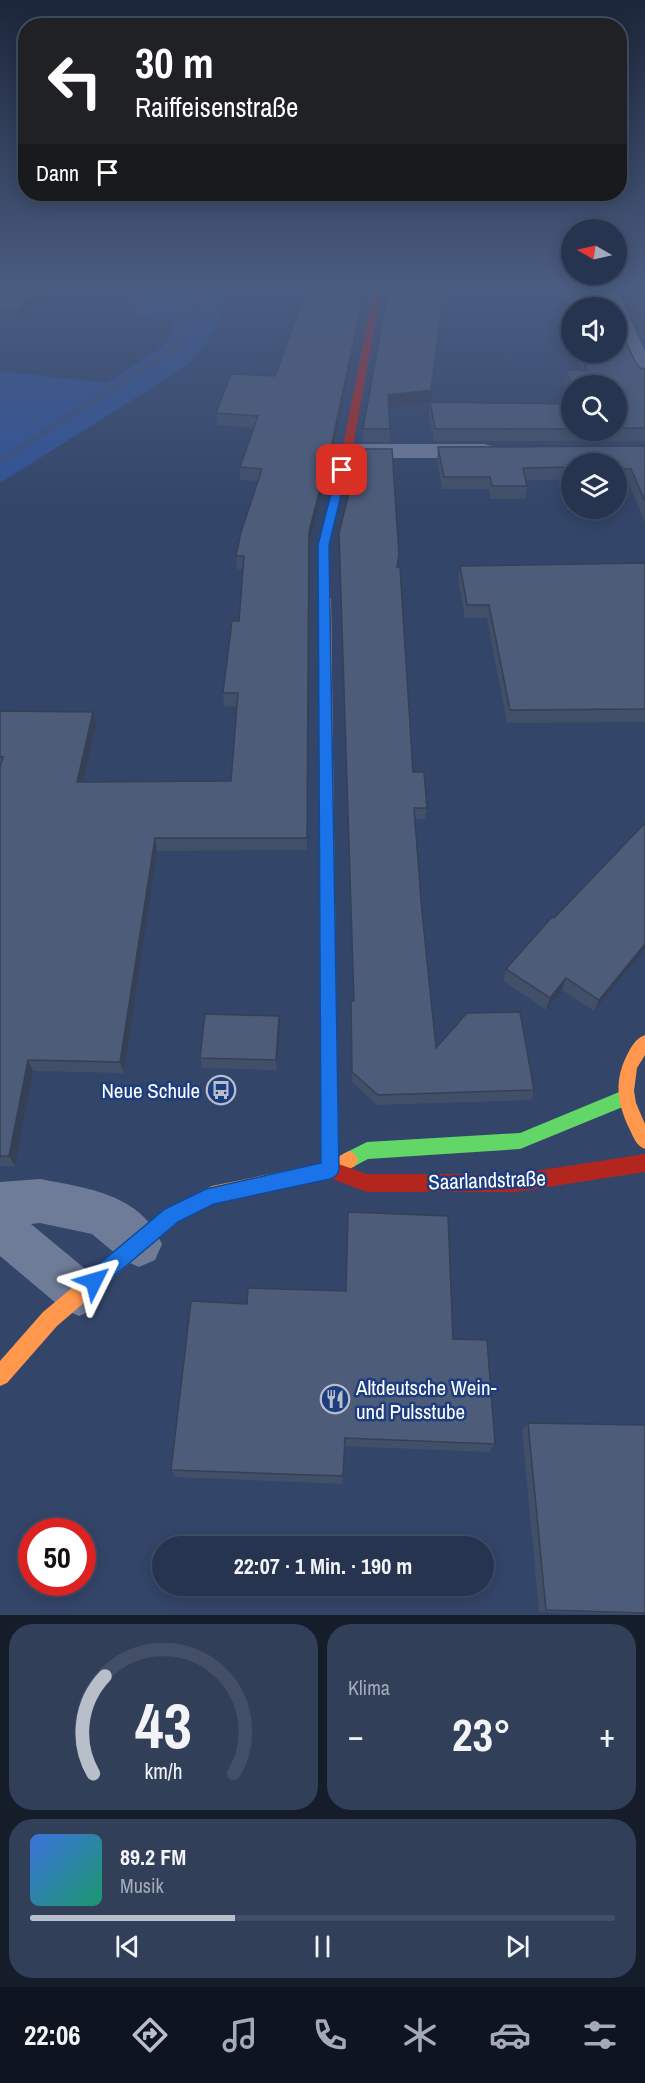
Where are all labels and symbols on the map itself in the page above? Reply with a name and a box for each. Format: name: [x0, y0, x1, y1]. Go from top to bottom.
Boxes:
north arrow: [561, 219, 627, 285]
pin: [316, 444, 367, 495]
bus stop icon: Neue Schule: [205, 1074, 237, 1106]
place label: Neue Schule: [101, 1076, 200, 1105]
street label: Saarlandstraße: [428, 1163, 546, 1197]
position arrow: [62, 1249, 126, 1313]
place label: Altdeutsche Wein- und Pulsstube: [355, 1373, 497, 1426]
restaurant icon: Altdeutsche Wein- und Pulsstube: [319, 1383, 351, 1415]
speed limit sign: 50: [18, 1518, 96, 1596]

